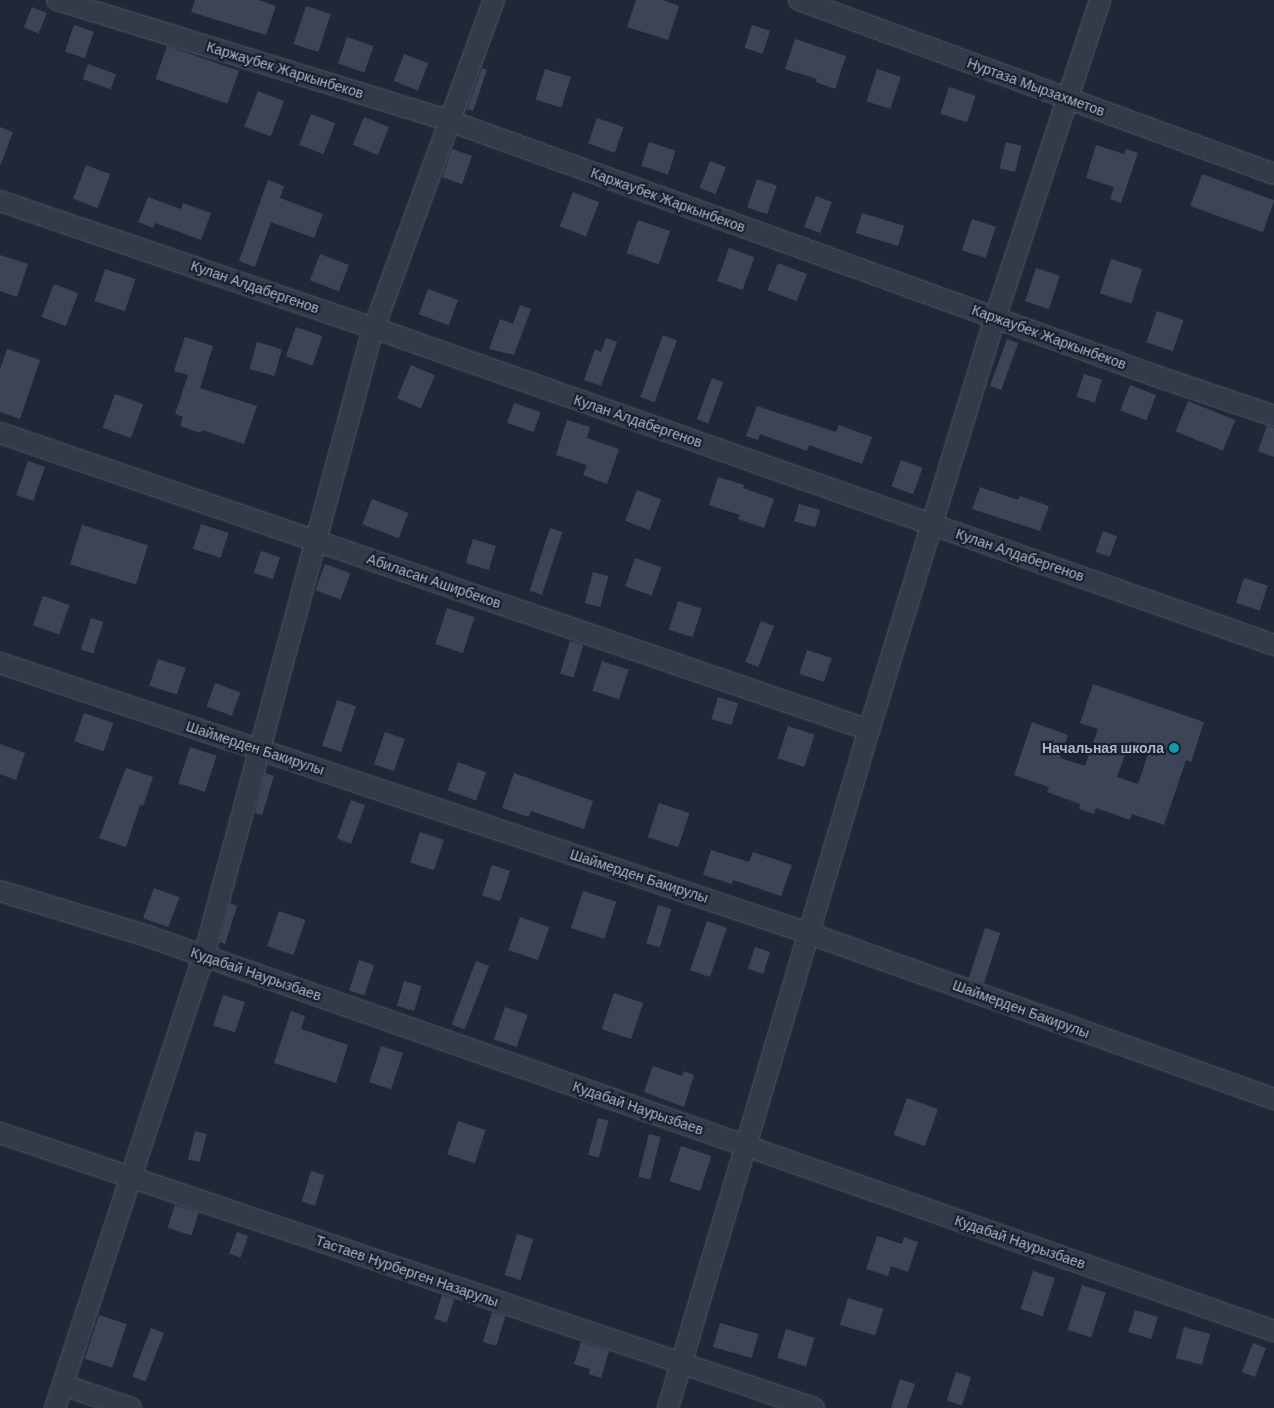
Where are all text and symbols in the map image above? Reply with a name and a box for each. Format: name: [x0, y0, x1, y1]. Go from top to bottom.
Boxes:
street label: Каржаубек Жаркынбеков: [205, 38, 365, 102]
street label: Нуртаза Мырзахметов: [965, 54, 1107, 120]
street label: Каржаубек Жаркынбеков: [588, 164, 748, 236]
street label: Кулан Алдабергенов: [189, 257, 321, 317]
street label: Каржаубек Жаркынбеков: [969, 301, 1129, 373]
street label: Кулан Алдабергенов: [572, 391, 704, 451]
street label: Кулан Алдабергенов: [954, 525, 1086, 585]
street label: Абиласан Аширбеков: [365, 550, 503, 612]
street label: Шаймерден Бакирулы: [184, 718, 326, 778]
place label: Начальная школа: [1042, 740, 1164, 756]
marker: Начальная школа: [1168, 742, 1180, 754]
street label: Шаймерден Бакирулы: [568, 846, 710, 906]
street label: Кудабай Наурызбаев: [188, 944, 324, 1004]
street label: Шаймерден Бакирулы: [950, 976, 1092, 1042]
street label: Кудабай Наурызбаев: [570, 1078, 706, 1138]
street label: Кудабай Наурызбаев: [952, 1212, 1088, 1272]
street label: Тастаев Нурберген Назарулы: [313, 1232, 501, 1310]

